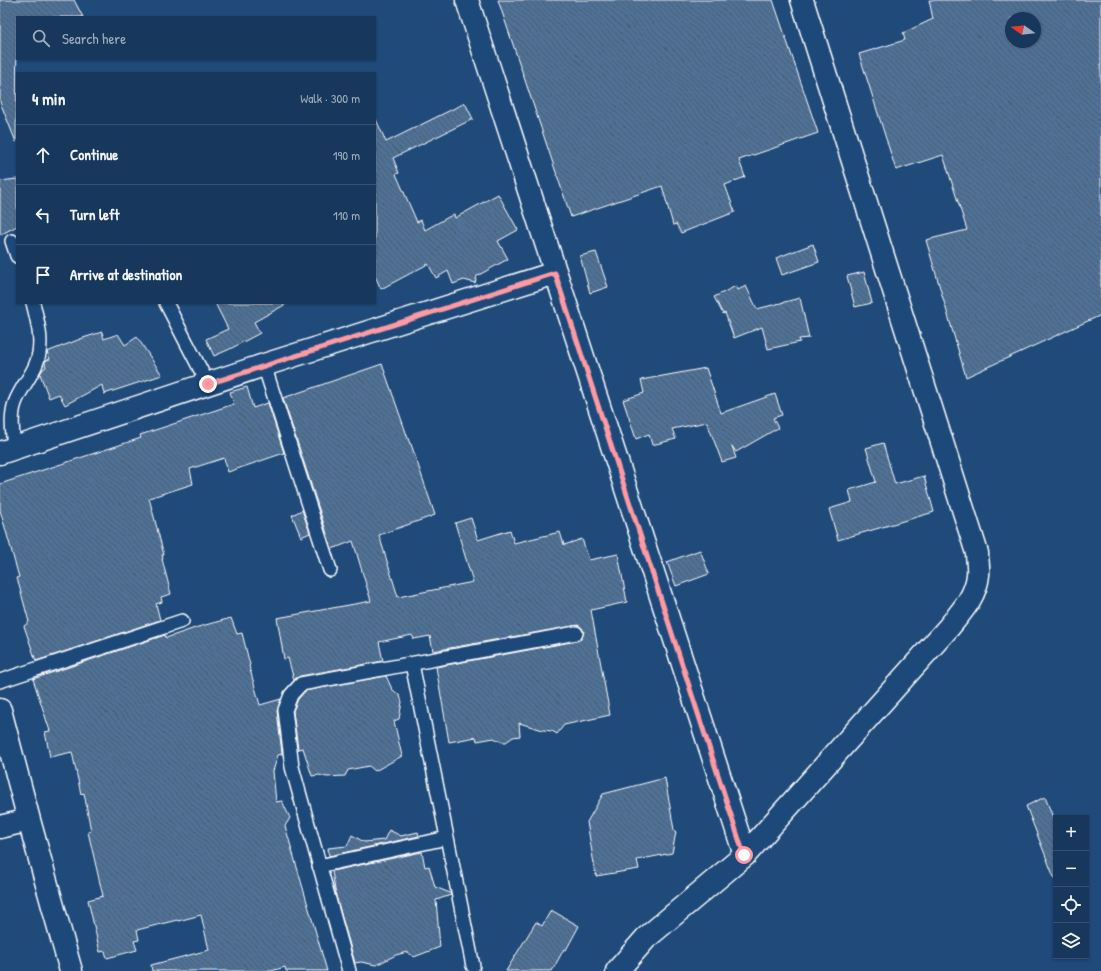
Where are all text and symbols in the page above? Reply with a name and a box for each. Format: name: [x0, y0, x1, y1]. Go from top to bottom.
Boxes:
north arrow: [1005, 12, 1041, 48]
search box: [16, 16, 376, 60]
icon: search: [30, 27, 52, 49]
text: Search here: [62, 28, 126, 49]
text: 4 min: [32, 87, 65, 110]
text: Walk · 300 m: [300, 89, 360, 107]
icon: ahead: [32, 144, 54, 166]
text: Continue: [70, 144, 118, 165]
text: 190 m: [333, 146, 360, 164]
icon: left: [32, 204, 54, 226]
text: Turn left: [70, 204, 120, 225]
text: 110 m: [333, 206, 360, 224]
icon: arrive: [32, 264, 54, 286]
text: Arrive at destination: [70, 264, 182, 285]
route end: [199, 375, 217, 393]
map controls: [1053, 815, 1089, 959]
button: +: [1053, 815, 1089, 851]
route start: [735, 846, 753, 864]
button: −: [1053, 851, 1089, 887]
button: locate: [1053, 887, 1089, 923]
button: layers: [1053, 923, 1089, 959]

